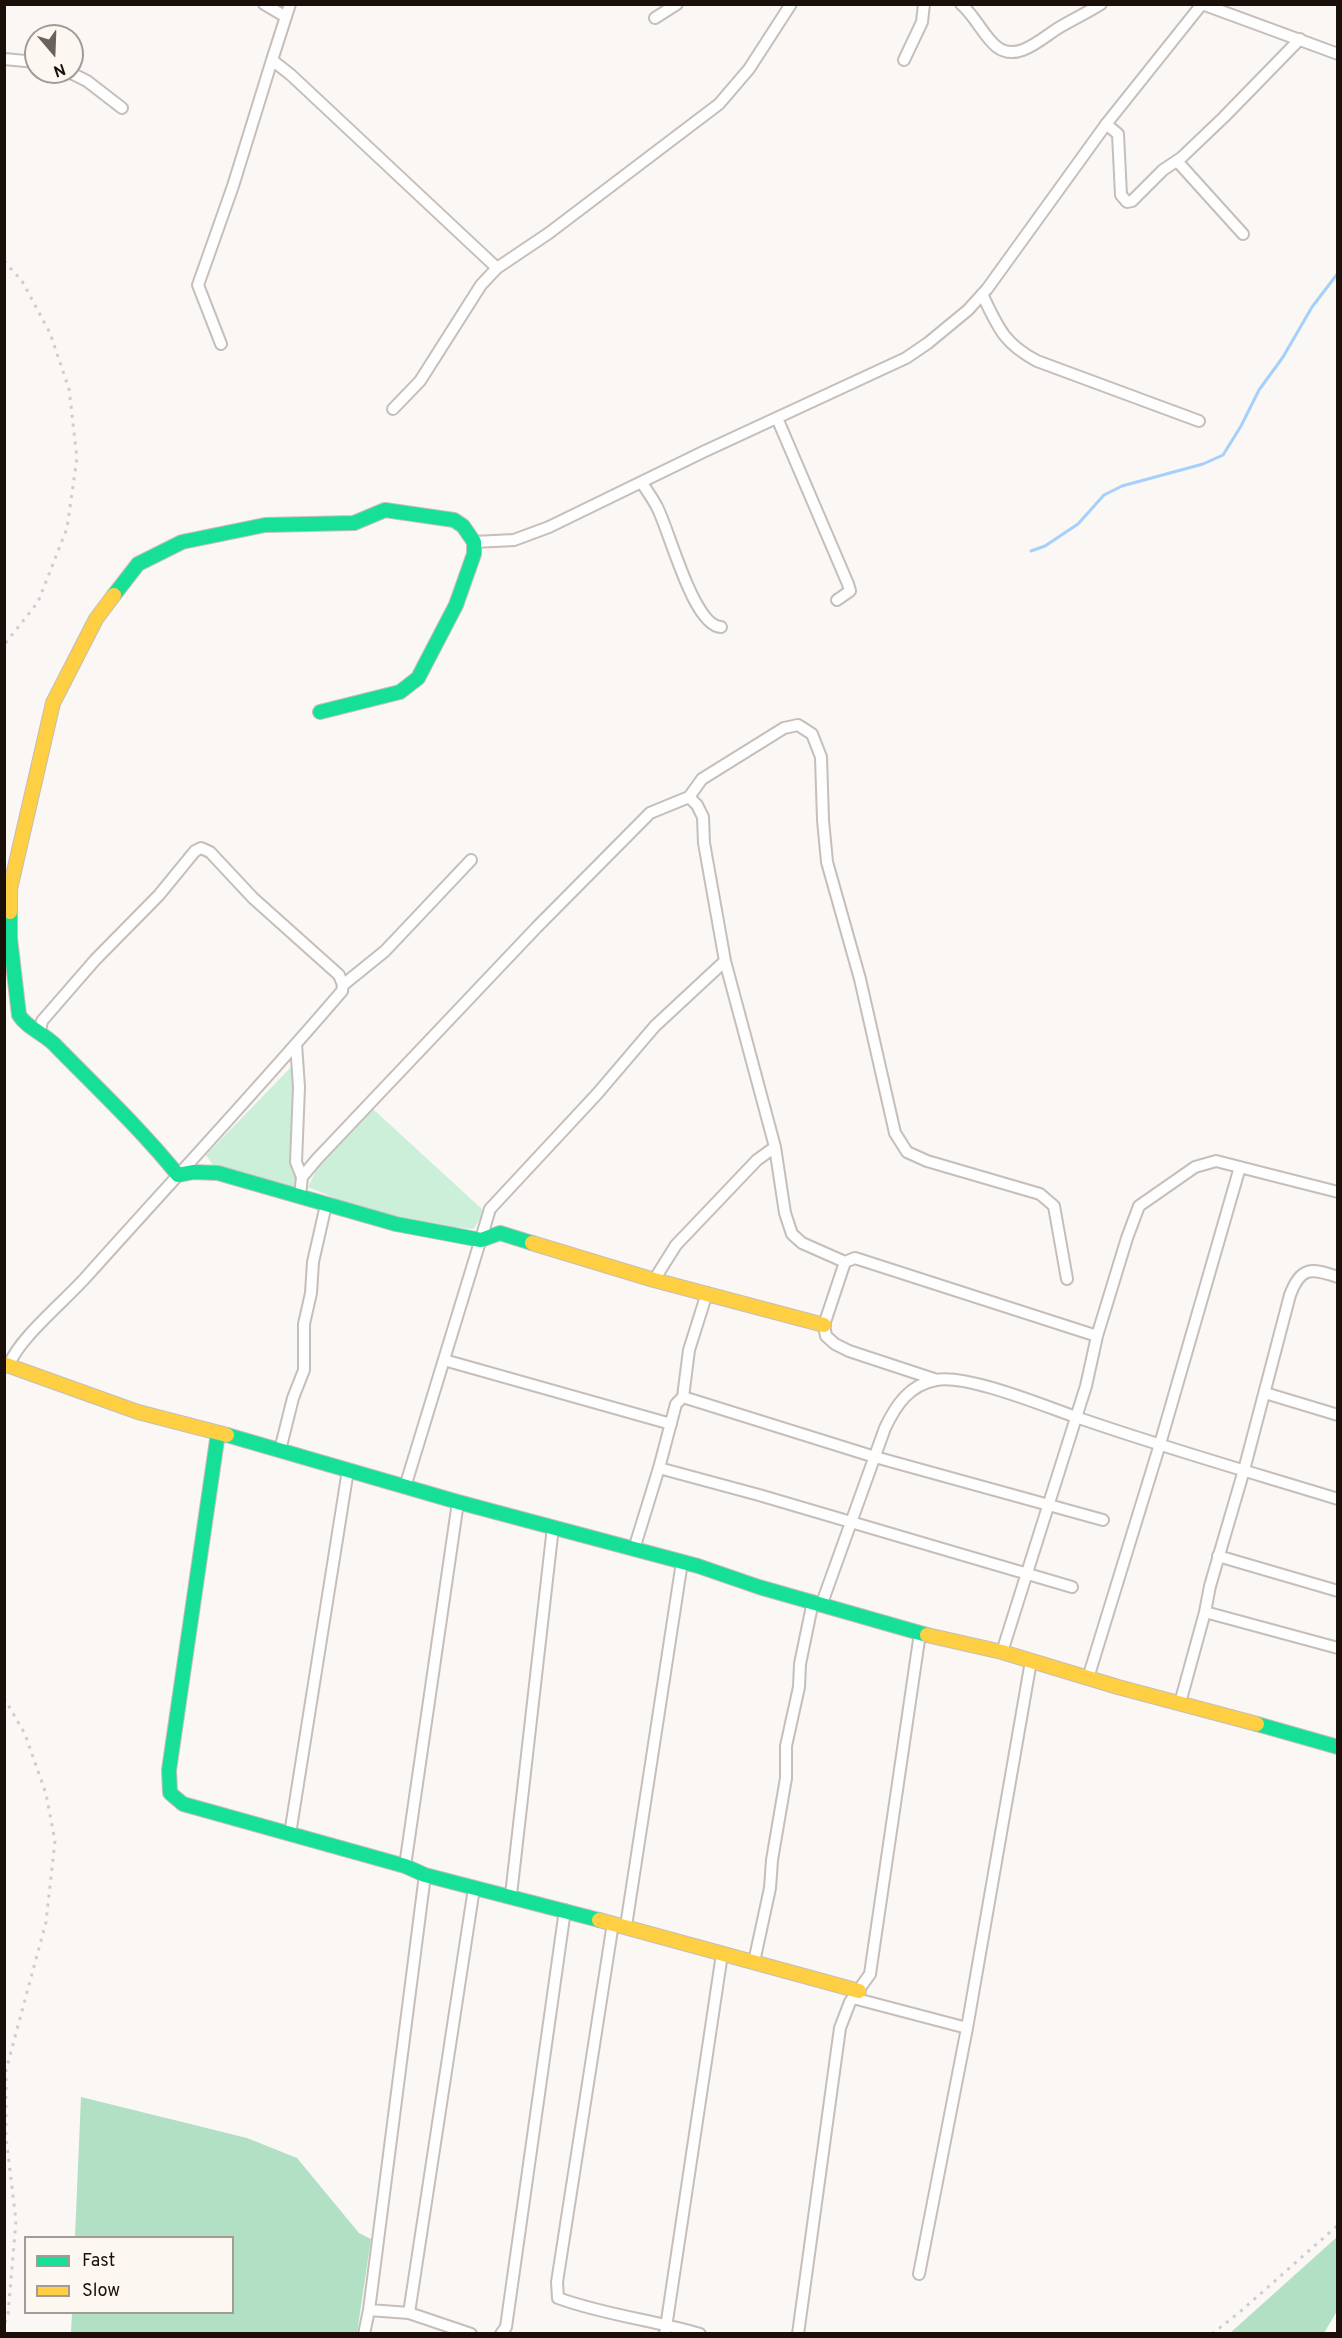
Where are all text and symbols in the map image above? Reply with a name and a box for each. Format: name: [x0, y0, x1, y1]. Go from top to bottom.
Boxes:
north arrow: [24, 24, 84, 84]
text: N: [51, 58, 68, 80]
legend: [24, 2236, 234, 2314]
text: Fast: [82, 2250, 115, 2273]
text: Slow: [82, 2280, 120, 2303]

